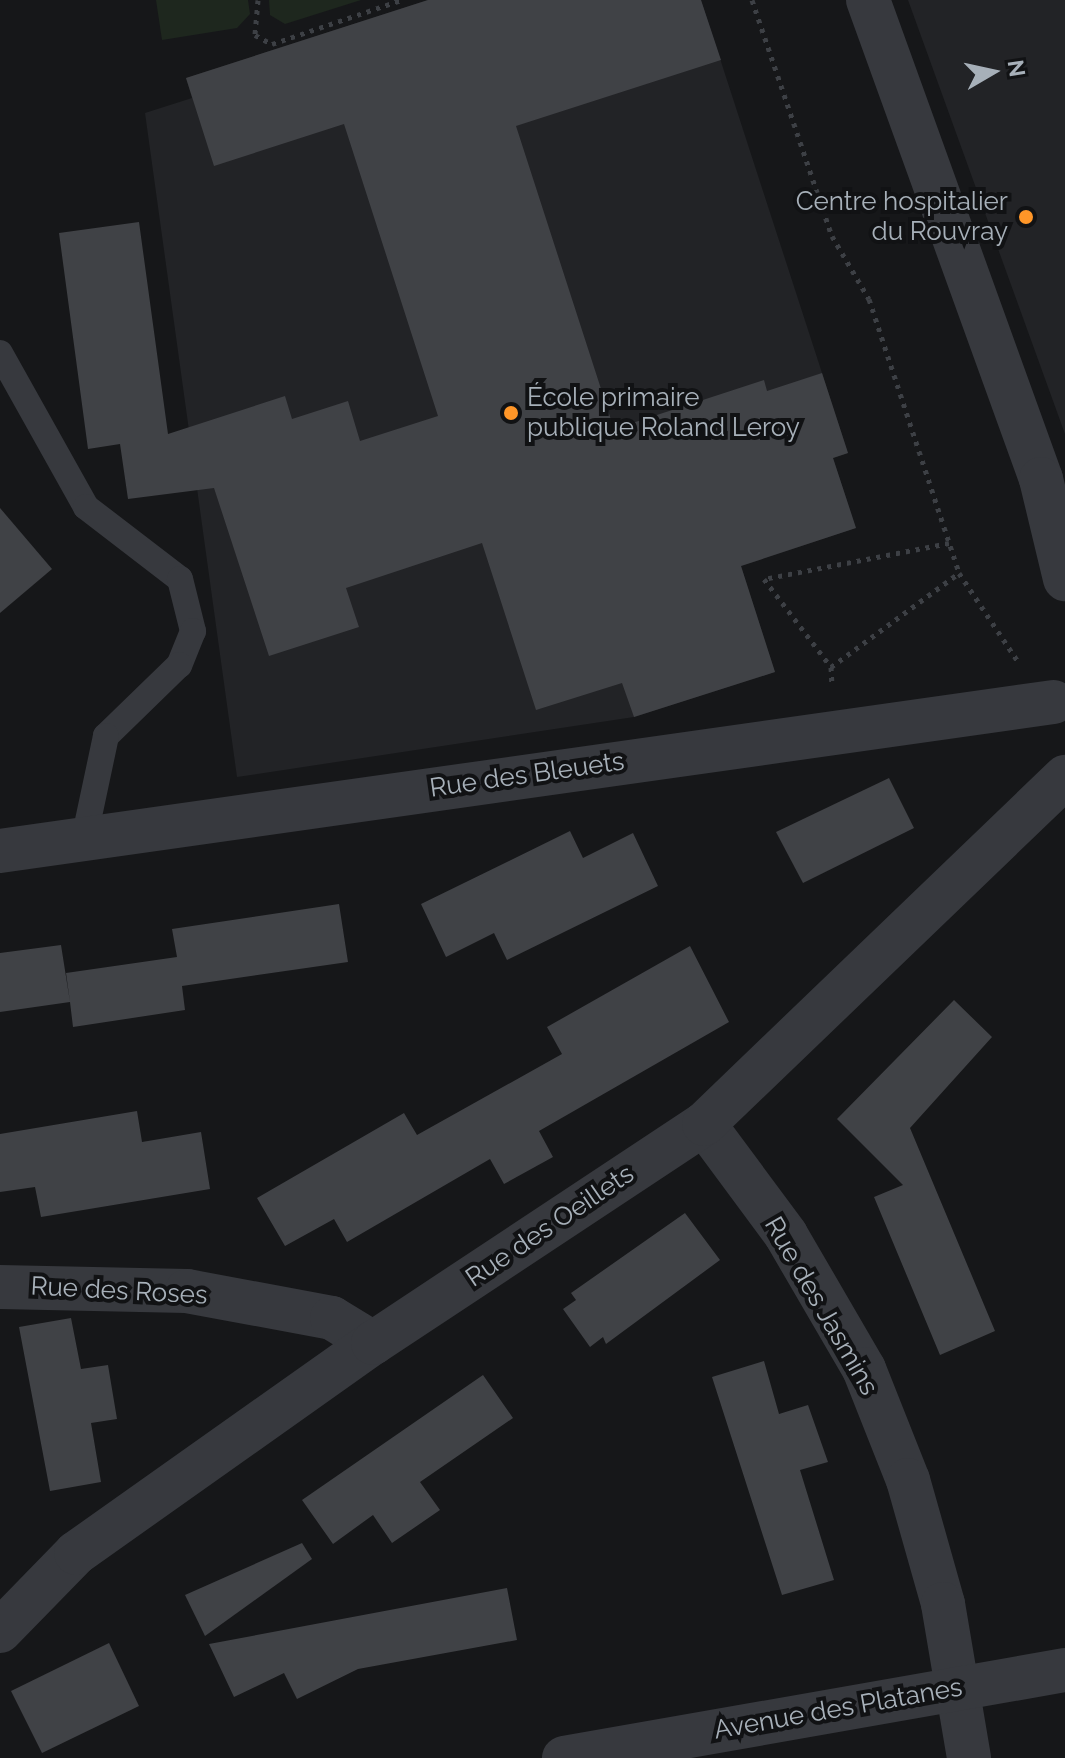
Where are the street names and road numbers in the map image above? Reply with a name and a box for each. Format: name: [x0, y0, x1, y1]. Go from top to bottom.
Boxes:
street label: Rue des Bleuets: [428, 746, 626, 804]
street label: Rue des Oeillets: [460, 1158, 640, 1294]
street label: Rue des Jasmins: [757, 1211, 885, 1401]
street label: Rue des Roses: [30, 1271, 208, 1311]
street label: Avenue des Platanes: [711, 1672, 965, 1746]

